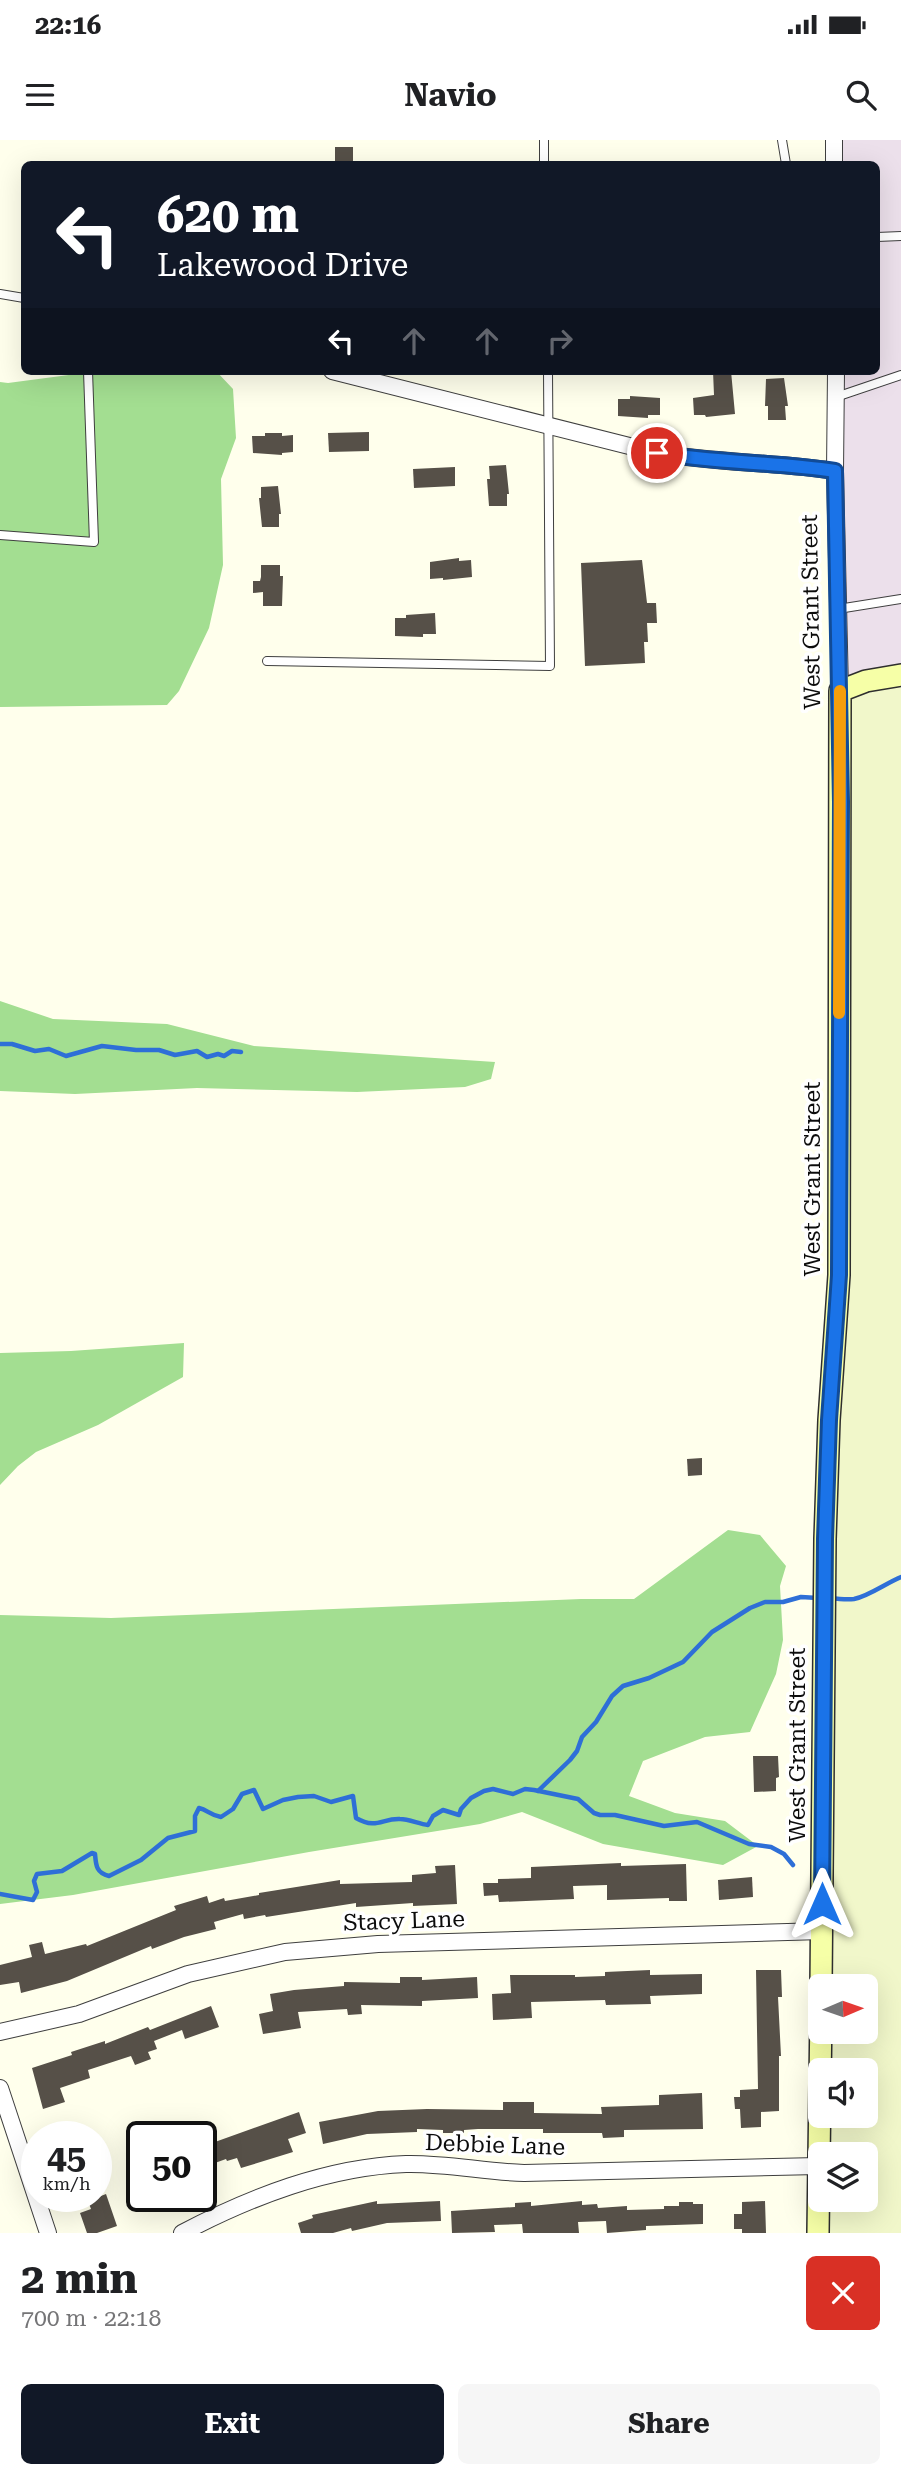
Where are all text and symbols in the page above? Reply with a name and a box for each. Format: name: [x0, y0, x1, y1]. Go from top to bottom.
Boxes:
text: 22:16: [35, 10, 101, 40]
icon: menu: [21, 76, 59, 114]
text: Navio: [404, 76, 497, 114]
icon: search: [842, 76, 880, 114]
text: 620 m: [157, 187, 299, 244]
icon: left: [42, 189, 133, 280]
text: Lakewood Drive: [157, 246, 408, 284]
icon: left: [322, 322, 360, 360]
icon: ahead: [395, 322, 433, 360]
icon: ahead: [468, 322, 506, 360]
icon: right: [541, 322, 579, 360]
pin: [627, 423, 687, 483]
icon: arrive: [638, 434, 676, 472]
street label: West Grant Street: [796, 514, 826, 710]
street label: West Grant Street: [799, 1081, 826, 1277]
street label: West Grant Street: [784, 1647, 811, 1843]
position arrow: [785, 1867, 859, 1941]
street label: Stacy Lane: [343, 1905, 465, 1937]
north arrow: [808, 1974, 878, 2044]
map controls: [808, 1974, 878, 2212]
button: sound: [808, 2058, 878, 2128]
speed limit sign: 50: [126, 2121, 217, 2212]
street label: Debbie Lane: [425, 2129, 565, 2161]
text: 45: [47, 2137, 86, 2178]
button: layers: [808, 2142, 878, 2212]
text: km/h: [42, 2173, 91, 2194]
text: 2 min: [21, 2254, 138, 2303]
button: close: [806, 2256, 880, 2330]
text: 700 m · 22:18: [21, 2305, 161, 2332]
button: Exit: [21, 2384, 444, 2464]
button: Share: [458, 2384, 880, 2464]

